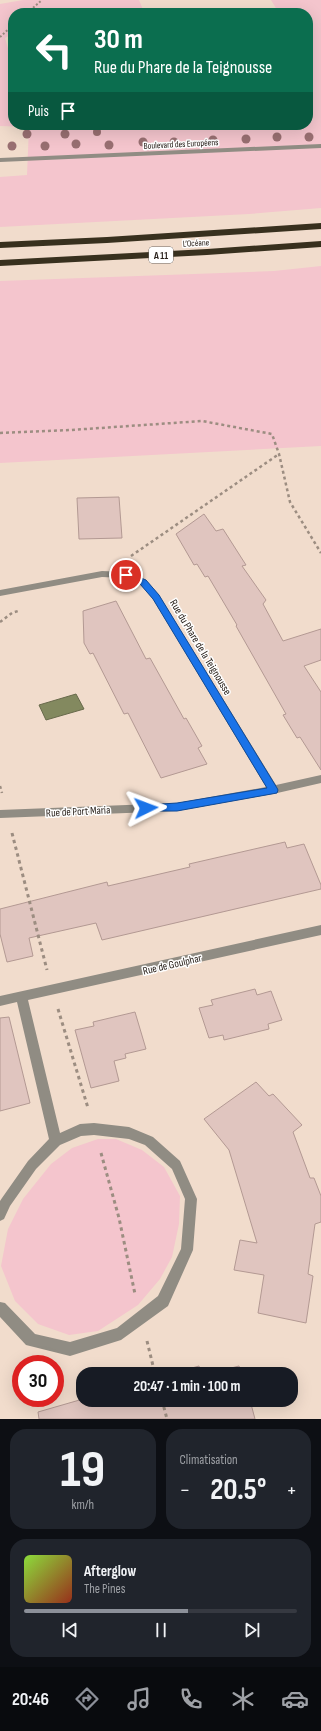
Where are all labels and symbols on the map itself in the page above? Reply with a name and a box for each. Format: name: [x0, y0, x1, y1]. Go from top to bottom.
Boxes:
street label: Boulevard des Européens: [143, 137, 219, 152]
street label: L’Océane: [182, 237, 210, 250]
road number: A 11: [149, 247, 173, 263]
pin: [109, 558, 143, 592]
street label: Rue du Phare de la Teignousse: [167, 597, 234, 697]
position arrow: [125, 787, 167, 829]
street label: Rue de Port Maria: [46, 803, 111, 820]
street label: Rue de Goulphar: [141, 951, 203, 978]
speed limit sign: 30: [12, 1355, 64, 1407]

